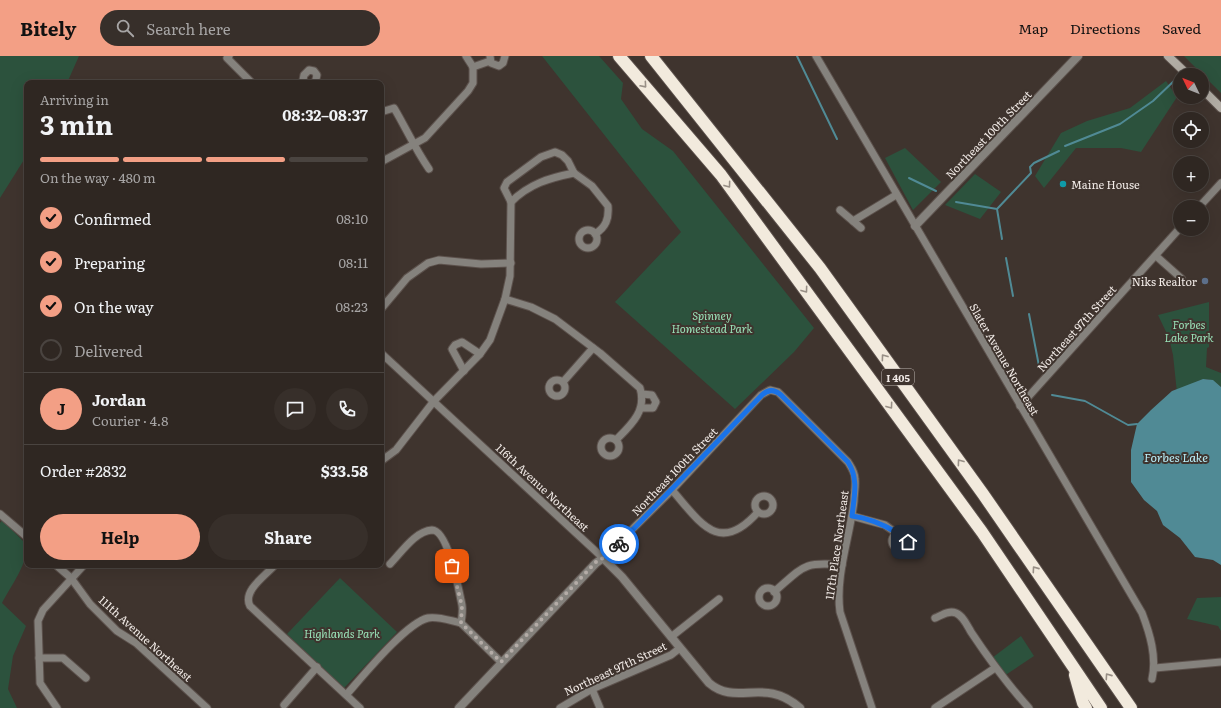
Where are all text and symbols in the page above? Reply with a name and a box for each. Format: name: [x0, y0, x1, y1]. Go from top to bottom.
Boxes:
search box: [100, 10, 380, 46]
text: Bitely: [20, 14, 76, 42]
icon: search: [114, 17, 136, 39]
text: Search here: [146, 17, 230, 40]
text: Map: [1018, 18, 1048, 38]
text: Directions: [1070, 18, 1140, 38]
text: Saved: [1162, 18, 1201, 38]
north arrow: [1173, 68, 1209, 104]
map controls: [1173, 68, 1209, 236]
one-way arrow: [640, 81, 647, 88]
street label: Northeast 100th Street: [941, 86, 1035, 182]
text: Arriving in: [40, 90, 109, 109]
text: 08:32–08:37: [282, 103, 368, 126]
text: 3 min: [40, 104, 113, 143]
button: locate: [1173, 112, 1209, 148]
button: +: [1173, 156, 1209, 192]
text: On the way · 480 m: [40, 168, 156, 187]
place label: Maine House: [1071, 176, 1140, 192]
marker: Maine House: [1058, 179, 1068, 189]
one-way arrow: [723, 180, 730, 187]
button: −: [1173, 200, 1209, 236]
icon: check: [40, 207, 62, 229]
text: Confirmed: [74, 207, 151, 230]
text: 08:10: [336, 209, 368, 228]
icon: check: [40, 251, 62, 273]
text: Preparing: [74, 251, 145, 274]
text: 08:11: [338, 253, 368, 272]
place label: Niks Realtor: [1132, 273, 1198, 289]
marker: Niks Realtor: [1200, 276, 1210, 286]
street label: Northeast 97th Street: [1033, 281, 1120, 375]
one-way arrow: [800, 285, 807, 292]
icon: check: [40, 295, 62, 317]
text: On the way: [74, 295, 154, 318]
text: 08:23: [335, 297, 368, 316]
street label: Slater Avenue Northeast: [966, 300, 1044, 418]
park label: Spinney Homestead Park: [671, 307, 753, 336]
park label: Forbes Lake Park: [1164, 316, 1214, 345]
text: Delivered: [74, 339, 143, 362]
one-way arrow: [881, 354, 889, 361]
road number: I 405: [882, 369, 914, 385]
text: Jordan: [92, 388, 146, 411]
button: chat: [274, 388, 316, 430]
button: phone: [326, 388, 368, 430]
text: J: [57, 397, 65, 420]
one-way arrow: [885, 402, 892, 409]
text: Courier · 4.8: [92, 411, 168, 430]
street label: Northeast 100th Street: [627, 423, 721, 519]
street label: 116th Avenue Northeast: [493, 439, 594, 535]
water label: Forbes Lake: [1144, 448, 1208, 466]
text: Order #2832: [40, 459, 126, 482]
text: $33.58: [321, 459, 368, 482]
one-way arrow: [958, 460, 965, 467]
street label: 117th Place Northeast: [820, 489, 852, 601]
button: Help: [40, 514, 200, 560]
button: Share: [208, 514, 368, 560]
courier: [599, 524, 639, 564]
pin: [891, 525, 925, 559]
icon: home: [897, 531, 919, 553]
icon: bike: [608, 533, 630, 555]
pin: [435, 549, 469, 583]
icon: bag: [441, 555, 463, 577]
one-way arrow: [1032, 566, 1040, 573]
street label: 111th Avenue Northeast: [96, 592, 197, 685]
park label: Highlands Park: [304, 625, 380, 641]
street label: Northeast 97th Street: [561, 637, 669, 699]
one-way arrow: [1105, 673, 1113, 680]

